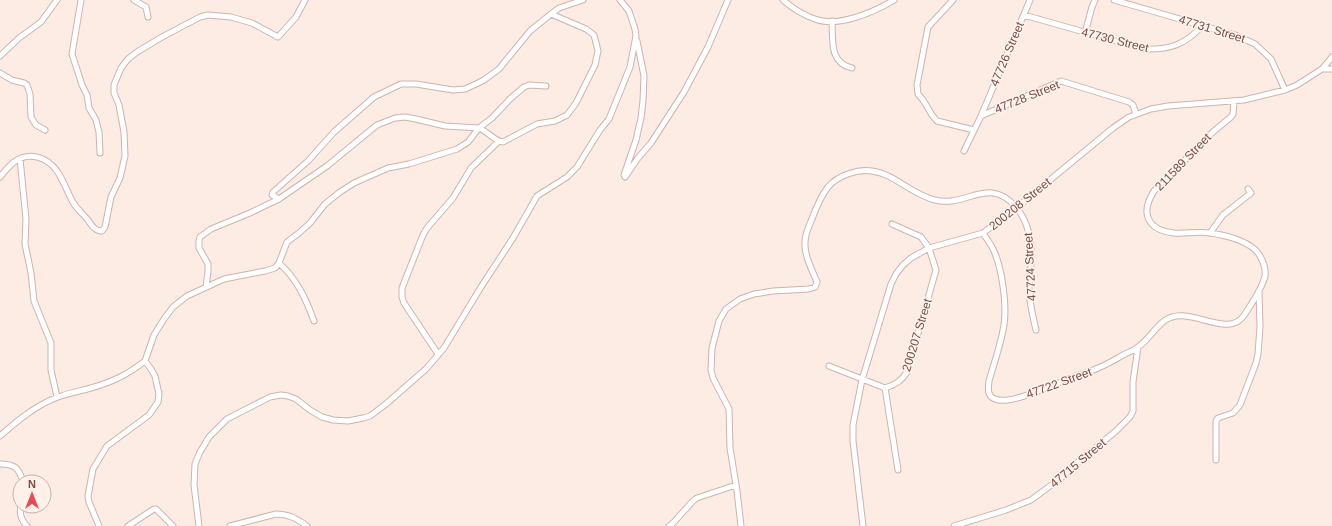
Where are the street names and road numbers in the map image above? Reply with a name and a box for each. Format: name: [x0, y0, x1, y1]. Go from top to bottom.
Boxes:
street label: 47731 Street: [1177, 12, 1248, 46]
street label: 47726 Street: [987, 19, 1027, 88]
street label: 47730 Street: [1080, 25, 1151, 55]
street label: 47728 Street: [993, 77, 1062, 116]
street label: 211589 Street: [1152, 130, 1214, 194]
street label: 200208 Street: [986, 174, 1054, 233]
street label: 47724 Street: [1021, 232, 1039, 302]
street label: 200207 Street: [899, 296, 935, 373]
street label: 47722 Street: [1024, 364, 1094, 401]
street label: 47715 Street: [1047, 435, 1109, 490]

